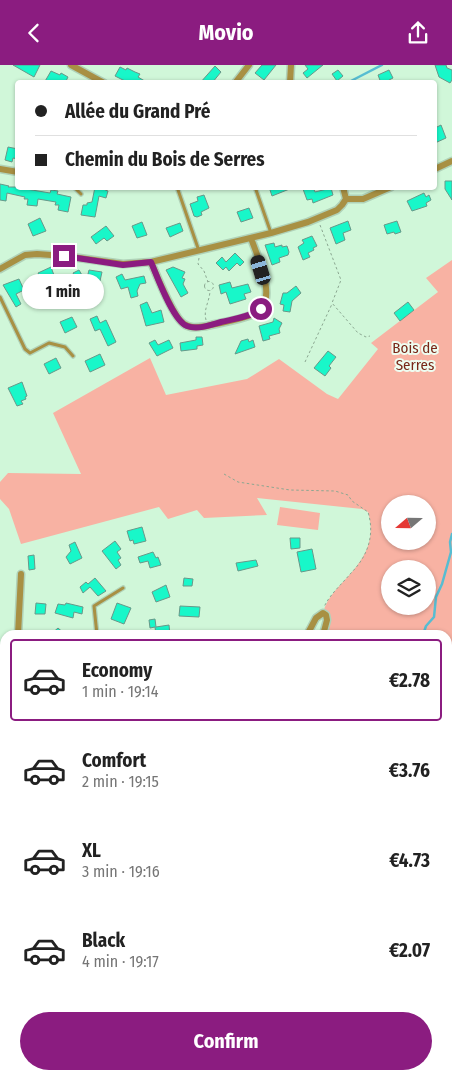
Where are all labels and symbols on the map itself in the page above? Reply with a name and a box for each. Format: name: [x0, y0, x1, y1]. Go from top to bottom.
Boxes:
route end: [53, 245, 75, 267]
car: [249, 253, 272, 287]
callout: 1 min: [23, 273, 105, 309]
route start: [250, 298, 272, 320]
park label: Bois de Serres: [392, 339, 438, 374]
north arrow: [381, 495, 436, 550]

